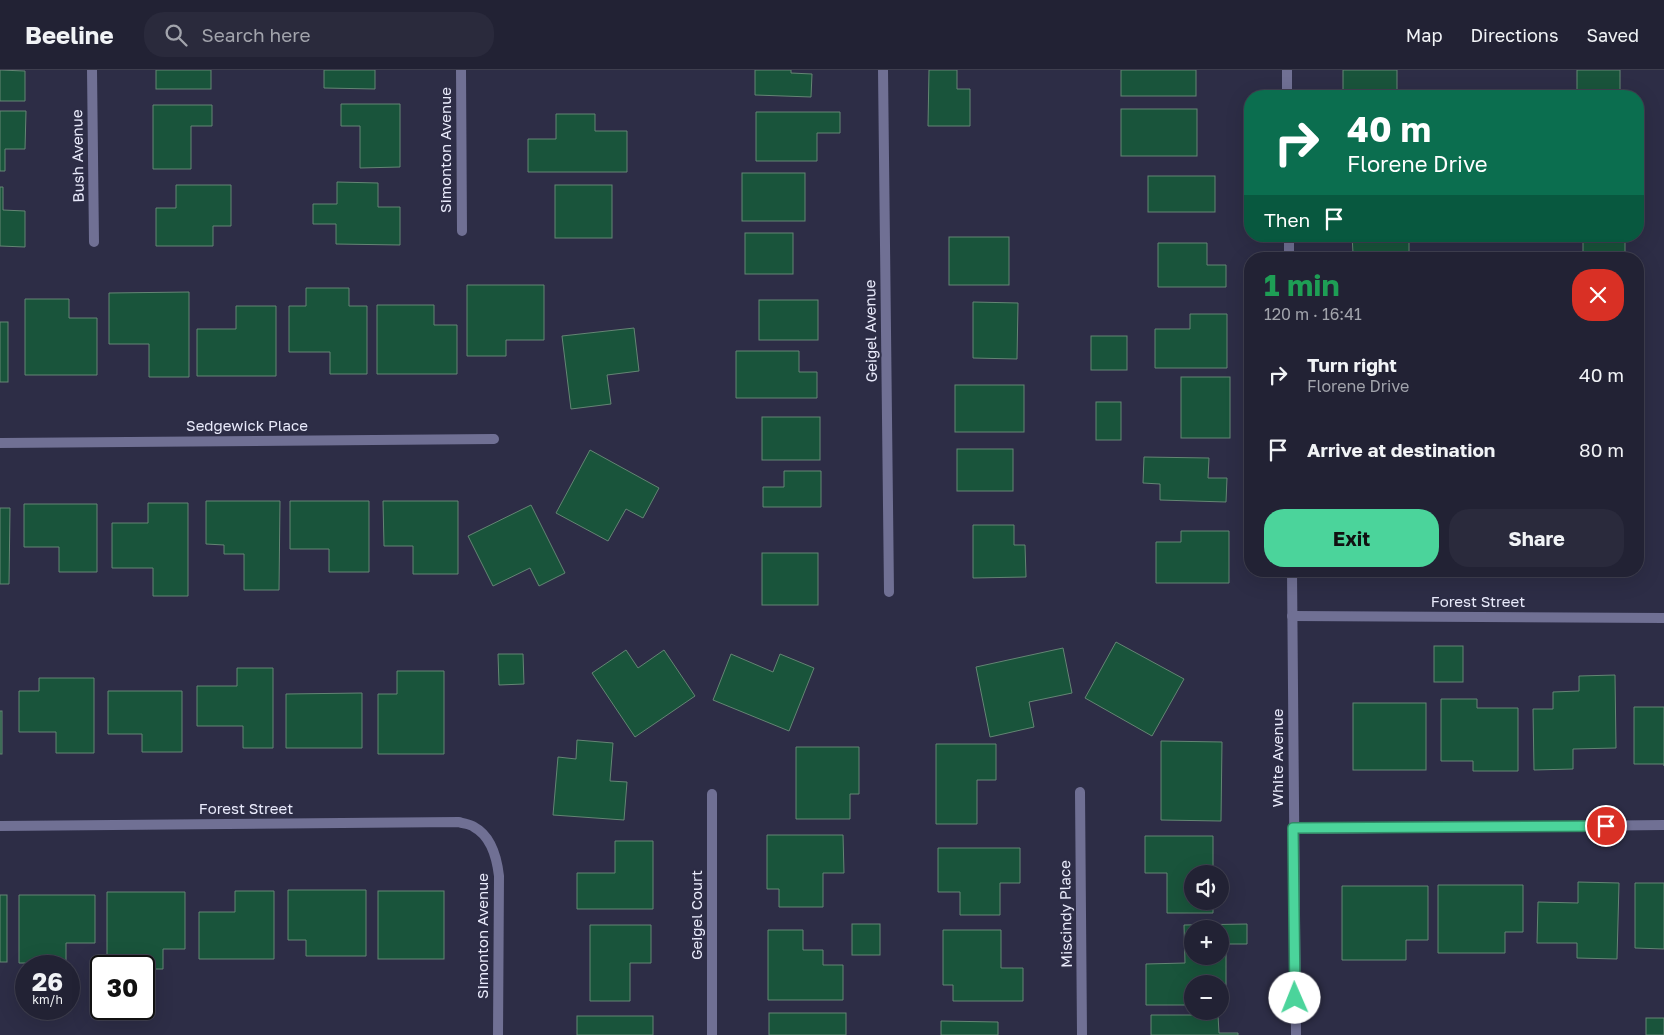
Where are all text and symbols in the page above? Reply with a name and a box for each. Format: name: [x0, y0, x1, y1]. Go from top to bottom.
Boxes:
search box: [144, 12, 494, 57]
text: Beeline: [25, 20, 114, 49]
icon: search: [162, 21, 190, 49]
text: Search here: [202, 23, 310, 46]
text: Map: [1406, 24, 1442, 46]
text: Directions: [1470, 24, 1558, 46]
text: Saved: [1586, 24, 1639, 46]
street label: Simonton Avenue: [436, 87, 454, 213]
text: 40 m: [1347, 108, 1431, 150]
street label: Bush Avenue: [67, 109, 87, 203]
icon: right: [1264, 110, 1329, 175]
text: Florene Drive: [1347, 150, 1488, 177]
icon: arrive: [1320, 205, 1348, 233]
text: Then: [1264, 208, 1310, 231]
text: 1 min: [1264, 267, 1340, 303]
button: close: [1572, 269, 1624, 321]
street label: Geigel Avenue: [860, 279, 880, 383]
text: 120 m · 16:41: [1264, 304, 1362, 324]
text: Turn right: [1307, 353, 1397, 376]
icon: right: [1264, 361, 1292, 389]
text: 40 m: [1579, 363, 1624, 386]
text: Florene Drive: [1307, 376, 1409, 396]
street label: Sedgewick Place: [186, 416, 308, 434]
icon: arrive: [1264, 436, 1292, 464]
text: Arrive at destination: [1307, 438, 1495, 461]
text: 80 m: [1579, 438, 1624, 461]
button: Exit: [1264, 509, 1439, 567]
button: Share: [1449, 509, 1624, 567]
street label: Forest Street: [1431, 592, 1525, 610]
street label: White Avenue: [1268, 708, 1286, 808]
street label: Forest Street: [199, 799, 293, 817]
pin: [1585, 805, 1627, 847]
icon: arrive: [1592, 812, 1620, 840]
street label: Miscindy Place: [1055, 860, 1075, 968]
map controls: [1184, 865, 1229, 1020]
button: sound: [1184, 865, 1229, 910]
street label: Geigel Court: [687, 870, 705, 960]
street label: Simonton Avenue: [473, 873, 491, 999]
button: +: [1184, 920, 1229, 965]
speed limit sign: 30: [90, 955, 155, 1020]
text: 26: [32, 966, 63, 997]
position arrow: [1268, 971, 1320, 1023]
button: −: [1184, 975, 1229, 1020]
text: km/h: [32, 992, 63, 1007]

